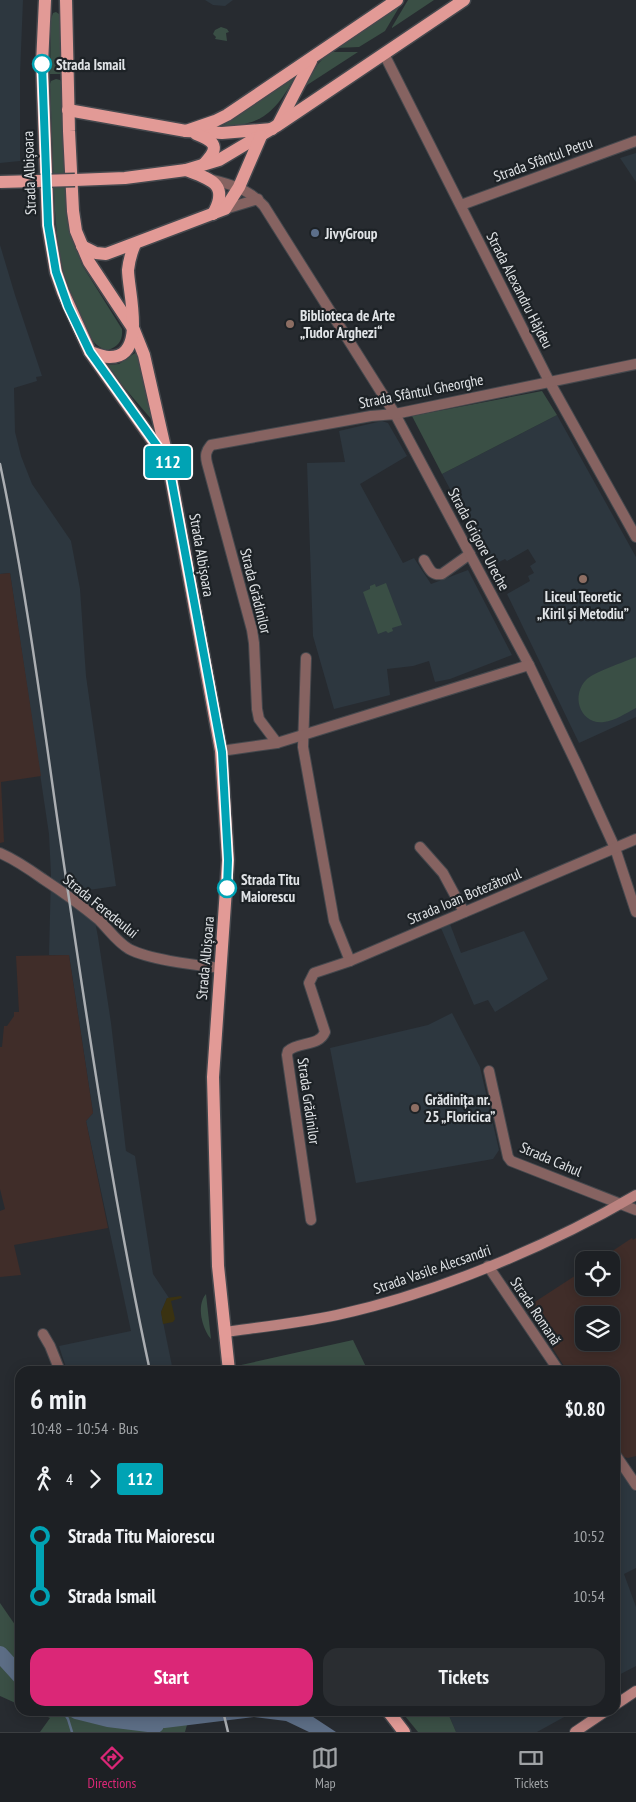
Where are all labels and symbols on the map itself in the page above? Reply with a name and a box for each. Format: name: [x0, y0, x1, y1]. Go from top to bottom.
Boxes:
marker: Strada Ismail: [32, 54, 52, 74]
place label: Strada Ismail: [56, 55, 126, 74]
street label: Strada Albișoara: [18, 131, 40, 215]
street label: Strada Sfântul Petru: [491, 132, 595, 186]
place label: JivyGroup: [324, 224, 378, 243]
marker: JivyGroup: [309, 227, 321, 239]
street label: Strada Alexandru Hâjdeu: [482, 229, 558, 351]
place label: Biblioteca de Arte „Tudor Arghezi“: [300, 306, 395, 342]
marker: Biblioteca de Arte „Tudor Arghezi“: [284, 318, 296, 330]
street label: Strada Sfântul Gheorghe: [357, 370, 485, 412]
line badge: 112: [139, 446, 197, 478]
street label: Strada Grigore Ureche: [444, 484, 514, 594]
street label: Strada Albișoara: [185, 512, 219, 598]
street label: Strada Grădinilor: [236, 546, 276, 637]
marker: Liceul Teoretic „Kiril și Metodiu”: [577, 573, 589, 585]
place label: Liceul Teoretic „Kiril și Metodiu”: [537, 587, 629, 623]
street label: Strada Ioan Botezătorul: [404, 863, 524, 929]
street label: Strada Feredeului: [59, 870, 143, 942]
place label: Strada Titu Maiorescu: [241, 870, 300, 906]
marker: Strada Titu Maiorescu: [217, 878, 237, 898]
street label: Strada Albișoara: [192, 915, 218, 1001]
street label: Strada Grădinilor: [294, 1056, 325, 1147]
place label: Grădinița nr. 25 „Floricica”: [425, 1090, 495, 1126]
marker: Grădinița nr. 25 „Floricica”: [409, 1102, 421, 1114]
street label: Strada Cahul: [517, 1137, 585, 1181]
street label: Strada Vasile Alecsandri: [371, 1240, 493, 1298]
street label: Strada Romană: [506, 1273, 566, 1349]

